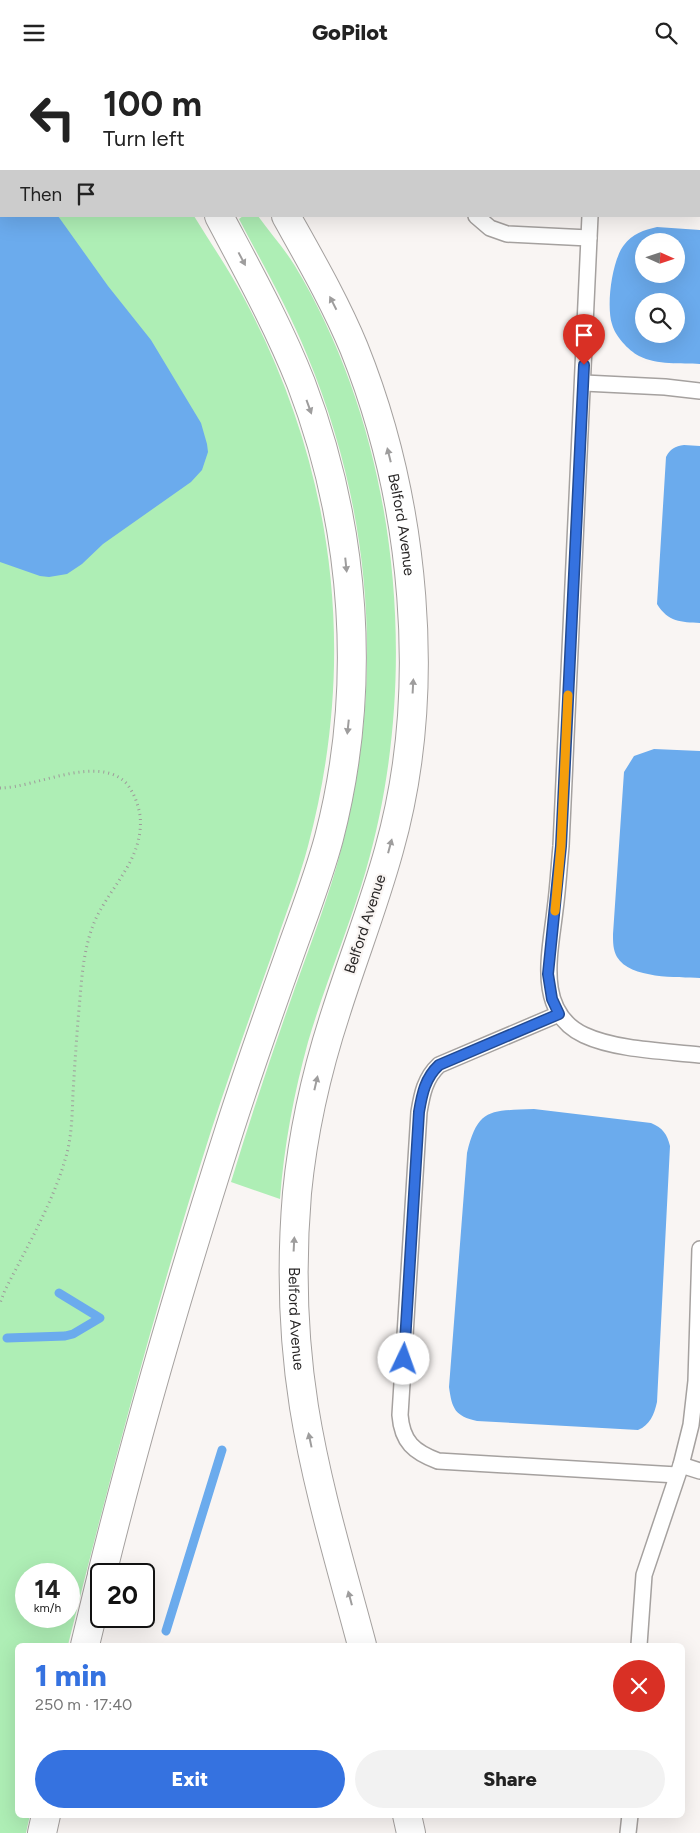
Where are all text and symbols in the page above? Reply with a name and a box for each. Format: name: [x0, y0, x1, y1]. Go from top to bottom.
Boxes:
icon: menu: [20, 19, 48, 47]
text: GoPilot: [312, 19, 388, 46]
icon: search: [652, 19, 680, 47]
text: 100 m: [103, 83, 202, 125]
icon: left: [20, 85, 85, 150]
text: Turn left: [103, 125, 185, 152]
icon: arrive: [72, 180, 100, 208]
text: Then: [20, 183, 62, 206]
north arrow: [635, 233, 685, 283]
map controls: [635, 233, 685, 343]
one-way arrow: [238, 252, 246, 266]
button: search: [635, 293, 685, 343]
one-way arrow: [329, 295, 337, 310]
pin: [563, 314, 605, 365]
icon: arrive: [570, 321, 598, 349]
one-way arrow: [305, 400, 313, 415]
one-way arrow: [384, 448, 392, 463]
street label: Belford Avenue: [384, 472, 418, 577]
one-way arrow: [342, 557, 350, 573]
one-way arrow: [409, 677, 417, 693]
one-way arrow: [344, 719, 352, 735]
one-way arrow: [387, 839, 395, 854]
street label: Belford Avenue: [341, 872, 389, 976]
one-way arrow: [312, 1076, 320, 1091]
one-way arrow: [291, 1236, 299, 1252]
street label: Belford Avenue: [285, 1267, 308, 1371]
position arrow: [377, 1332, 429, 1384]
one-way arrow: [306, 1432, 314, 1448]
speed limit sign: 20: [90, 1563, 155, 1628]
text: 14: [34, 1574, 61, 1604]
one-way arrow: [345, 1590, 353, 1605]
text: km/h: [34, 1601, 61, 1615]
text: 1 min: [35, 1657, 107, 1694]
button: close: [613, 1660, 665, 1712]
text: 250 m · 17:40: [35, 1695, 132, 1714]
button: Exit: [35, 1750, 345, 1808]
button: Share: [355, 1750, 665, 1808]

